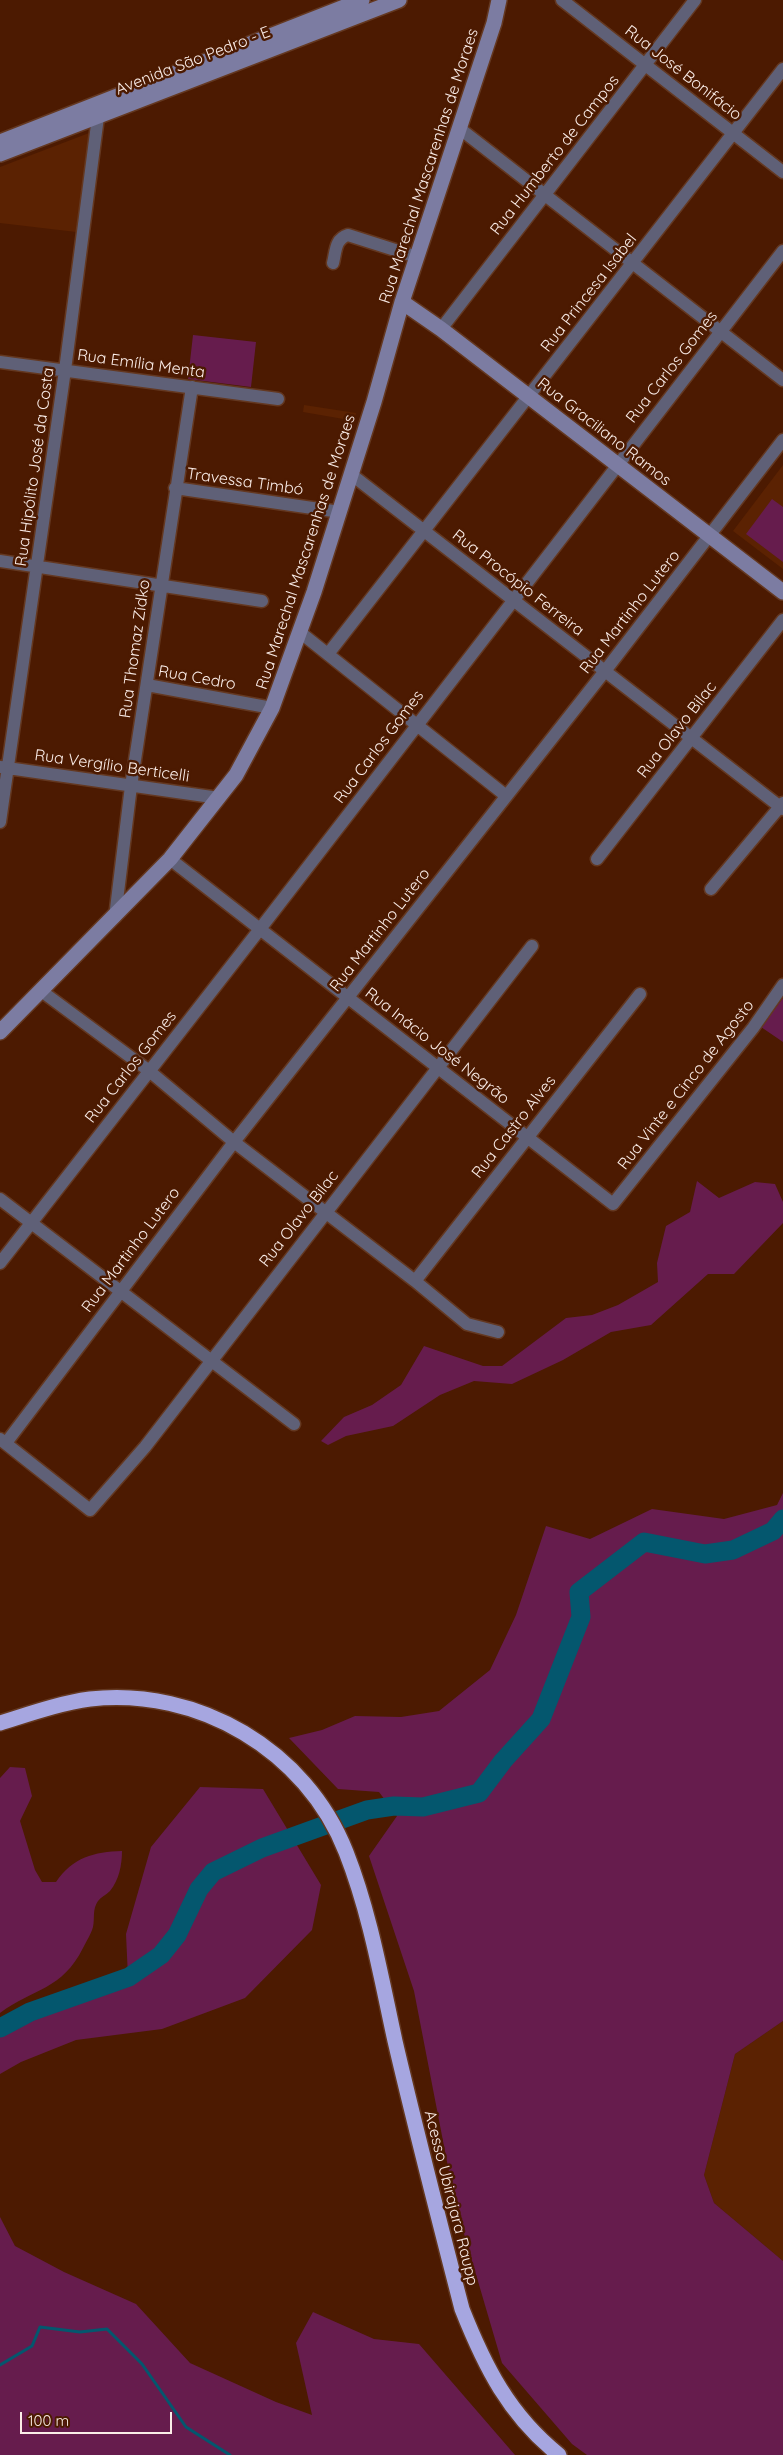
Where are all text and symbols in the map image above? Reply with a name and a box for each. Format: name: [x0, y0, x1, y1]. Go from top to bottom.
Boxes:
street label: Rua José Bonifácio: [621, 21, 745, 125]
street label: Avenida São Pedro - E: [113, 23, 273, 99]
street label: Rua Marechal Mascarenhas de Moraes: [375, 26, 483, 306]
street label: Rua Humberto de Campos: [487, 71, 623, 239]
street label: Rua Princesa Isabel: [537, 230, 641, 356]
street label: Rua Carlos Gomes: [622, 307, 722, 427]
street label: Rua Emília Menta: [76, 346, 206, 382]
street label: Rua Hipólito José da Costa: [12, 366, 58, 568]
street label: Rua Graciliano Ramos: [533, 374, 675, 490]
street label: Rua Marechal Mascarenhas de Moraes: [252, 412, 360, 692]
street label: Travessa Timbó: [185, 464, 305, 500]
street label: Rua Procópio Ferreira: [448, 526, 588, 640]
street label: Rua Martinho Lutero: [576, 546, 684, 678]
street label: Rua Thomaz Zidko: [116, 578, 154, 720]
street label: Rua Cedro: [157, 662, 237, 694]
street label: Rua Olavo Bilac: [633, 678, 721, 782]
street label: Rua Carlos Gomes: [330, 687, 428, 807]
street label: Rua Vergílio Berticelli: [33, 746, 191, 786]
street label: Rua Martinho Lutero: [326, 864, 434, 996]
street label: Rua Inácio José Negrão: [361, 984, 513, 1108]
street label: Rua Vinte e Cinco de Agosto: [614, 996, 758, 1174]
street label: Rua Carlos Gomes: [81, 1007, 181, 1127]
street label: Rua Castro Alves: [468, 1072, 560, 1182]
street label: Rua Olavo Bilac: [255, 1167, 343, 1271]
street label: Rua Martinho Lutero: [78, 1184, 184, 1316]
street label: Acesso Ubirajara Raupp: [420, 2108, 482, 2288]
scale bar: [22, 2402, 175, 2434]
text: 100 m: [28, 2411, 69, 2430]

